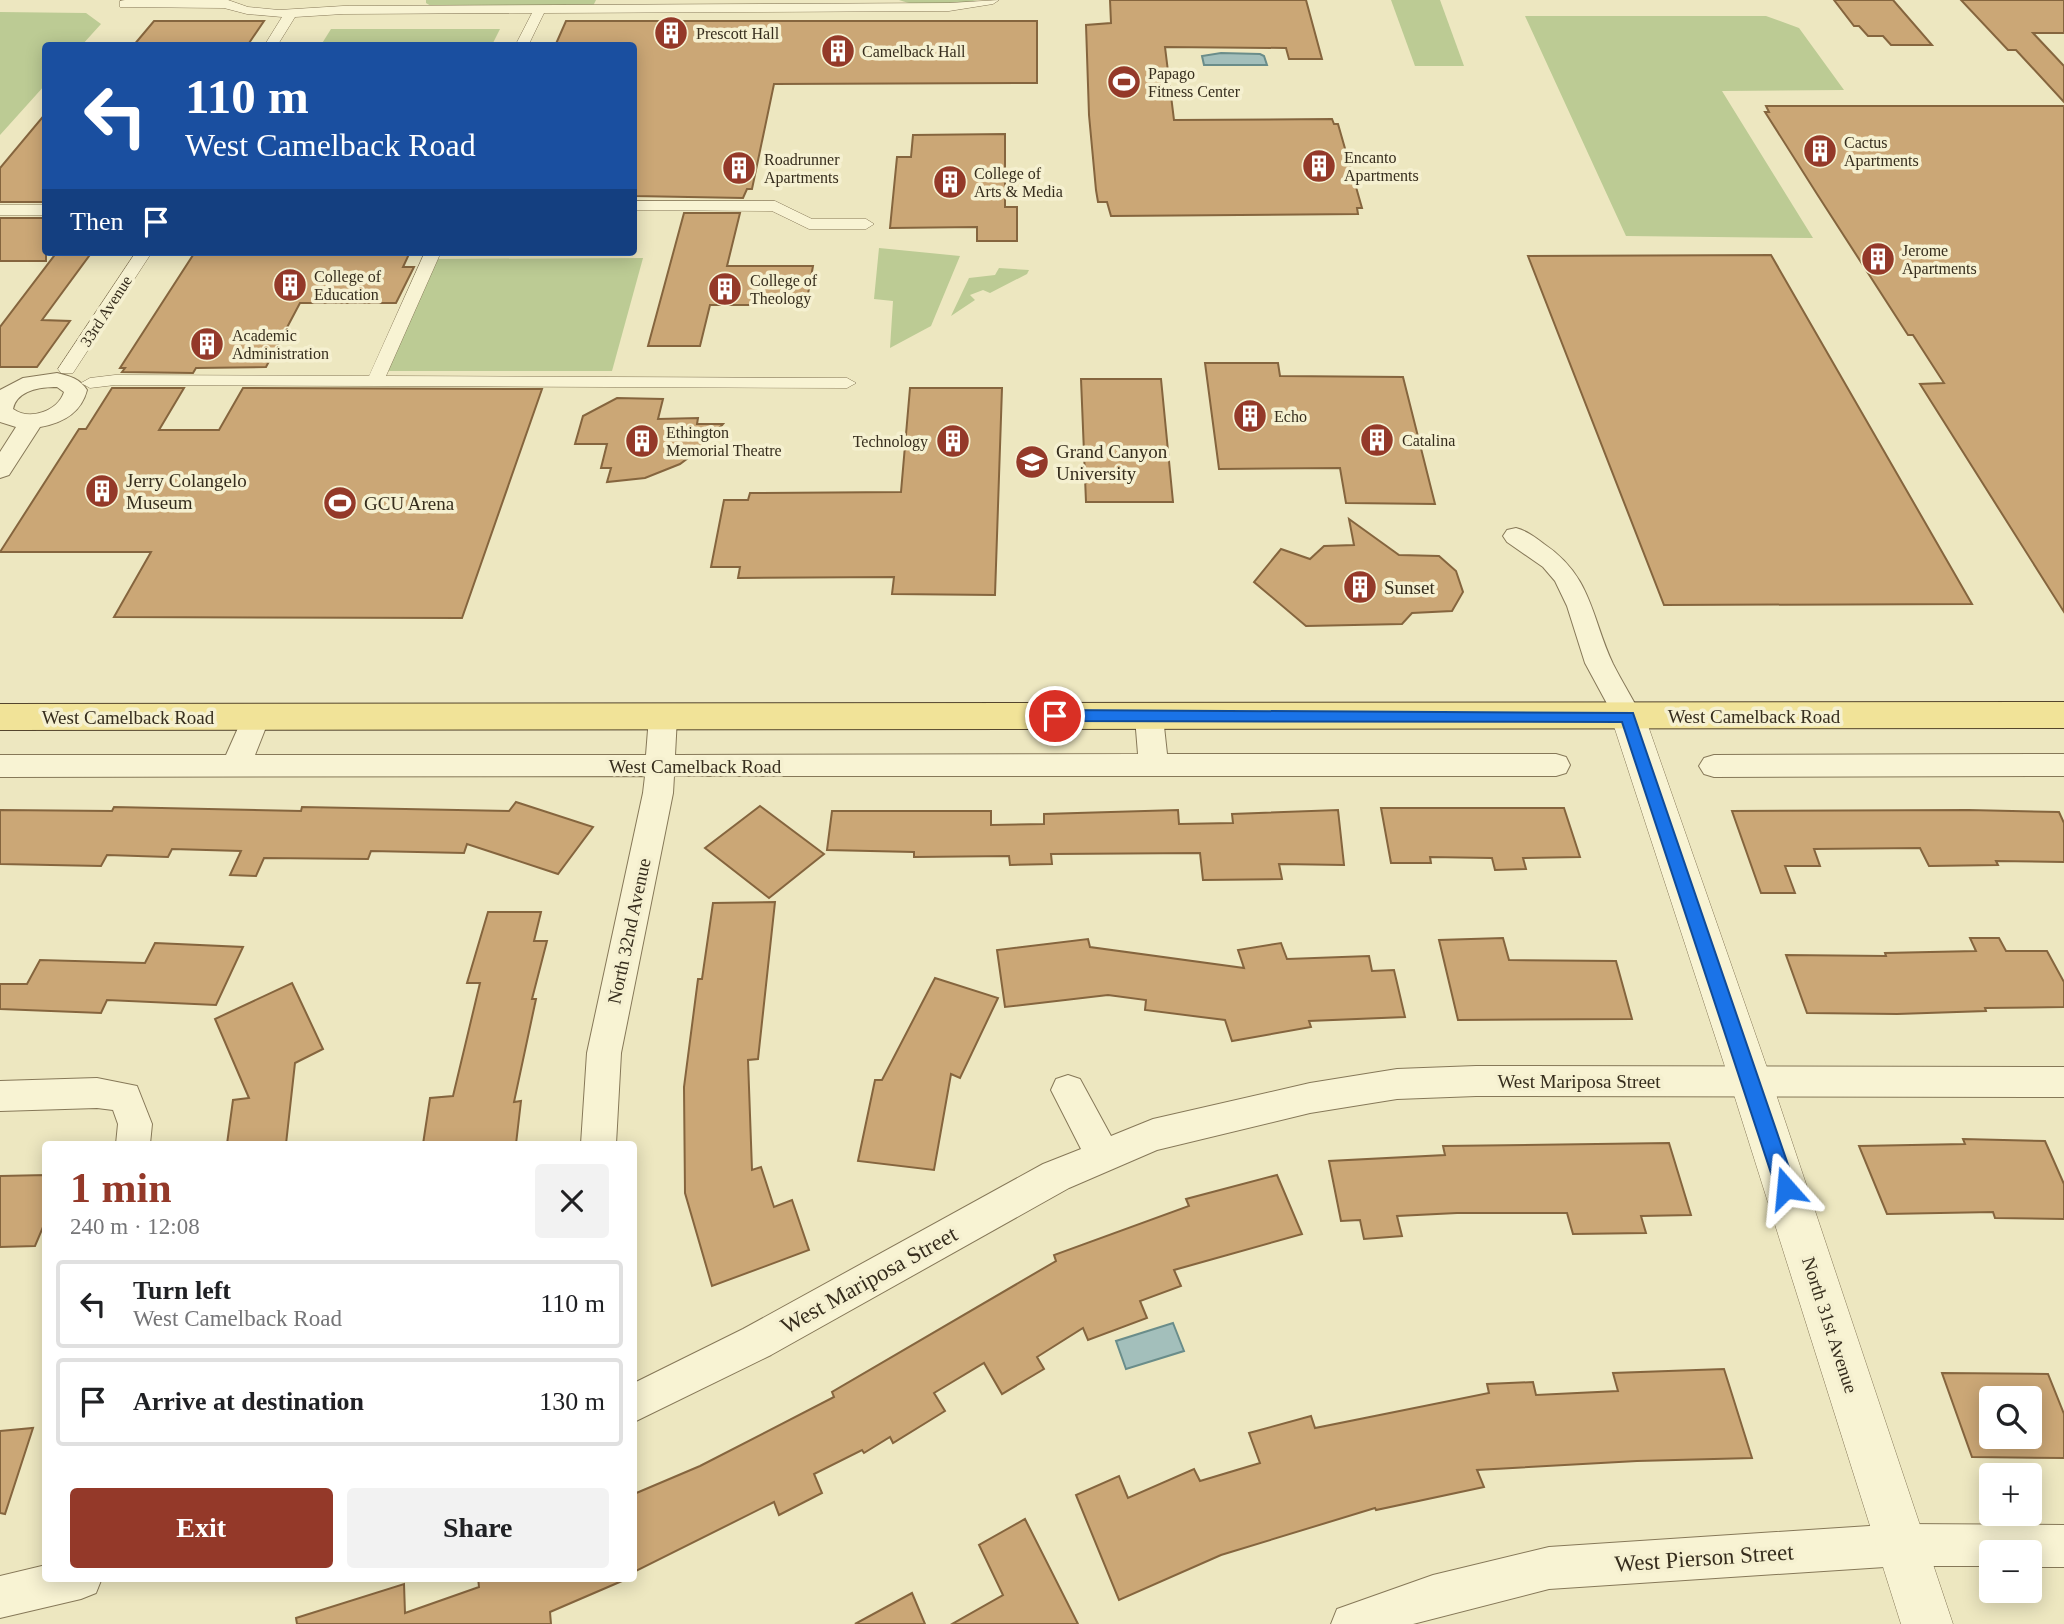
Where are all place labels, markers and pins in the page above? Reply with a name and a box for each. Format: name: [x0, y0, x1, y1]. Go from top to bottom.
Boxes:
building icon: Prescott Hall: [652, 14, 690, 52]
place label: Prescott Hall: [696, 25, 780, 42]
building icon: Camelback Hall: [819, 32, 857, 70]
place label: Camelback Hall: [862, 43, 966, 60]
sports icon: Papago Fitness Center: [1105, 63, 1143, 101]
place label: Papago Fitness Center: [1148, 65, 1241, 100]
building icon: Cactus Apartments: [1801, 132, 1839, 170]
place label: Cactus Apartments: [1844, 134, 1919, 170]
building icon: Encanto Apartments: [1300, 147, 1338, 185]
building icon: Roadrunner Apartments: [720, 149, 758, 187]
place label: Encanto Apartments: [1344, 149, 1419, 185]
place label: Roadrunner Apartments: [764, 151, 840, 187]
building icon: College of Arts & Media: [931, 163, 969, 201]
place label: College of Arts & Media: [974, 165, 1063, 200]
building icon: Jerome Apartments: [1859, 240, 1897, 278]
place label: Jerome Apartments: [1902, 242, 1977, 278]
building icon: College of Education: [271, 266, 309, 304]
place label: College of Education: [314, 268, 382, 303]
building icon: College of Theology: [706, 270, 744, 308]
place label: College of Theology: [750, 272, 818, 308]
building icon: Academic Administration: [188, 325, 226, 363]
place label: Academic Administration: [232, 327, 329, 362]
building icon: Echo: [1231, 397, 1269, 435]
place label: Echo: [1274, 408, 1307, 425]
building icon: Catalina: [1358, 421, 1396, 459]
building icon: Ethington Memorial Theatre: [623, 422, 661, 460]
building icon: Technology: [934, 422, 972, 460]
place label: Ethington Memorial Theatre: [666, 424, 782, 459]
place label: Catalina: [1402, 432, 1455, 449]
place label: Technology: [853, 433, 928, 451]
place label: Grand Canyon University: [1056, 441, 1168, 484]
school or university icon: Grand Canyon University: [1013, 443, 1051, 481]
place label: Jerry Colangelo Museum: [126, 470, 247, 513]
building icon: Jerry Colangelo Museum: [83, 472, 121, 510]
sports icon: GCU Arena: [321, 484, 359, 522]
place label: GCU Arena: [364, 493, 455, 514]
building icon: Sunset: [1341, 568, 1379, 606]
place label: Sunset: [1384, 577, 1435, 598]
pin: [1025, 686, 1085, 746]

